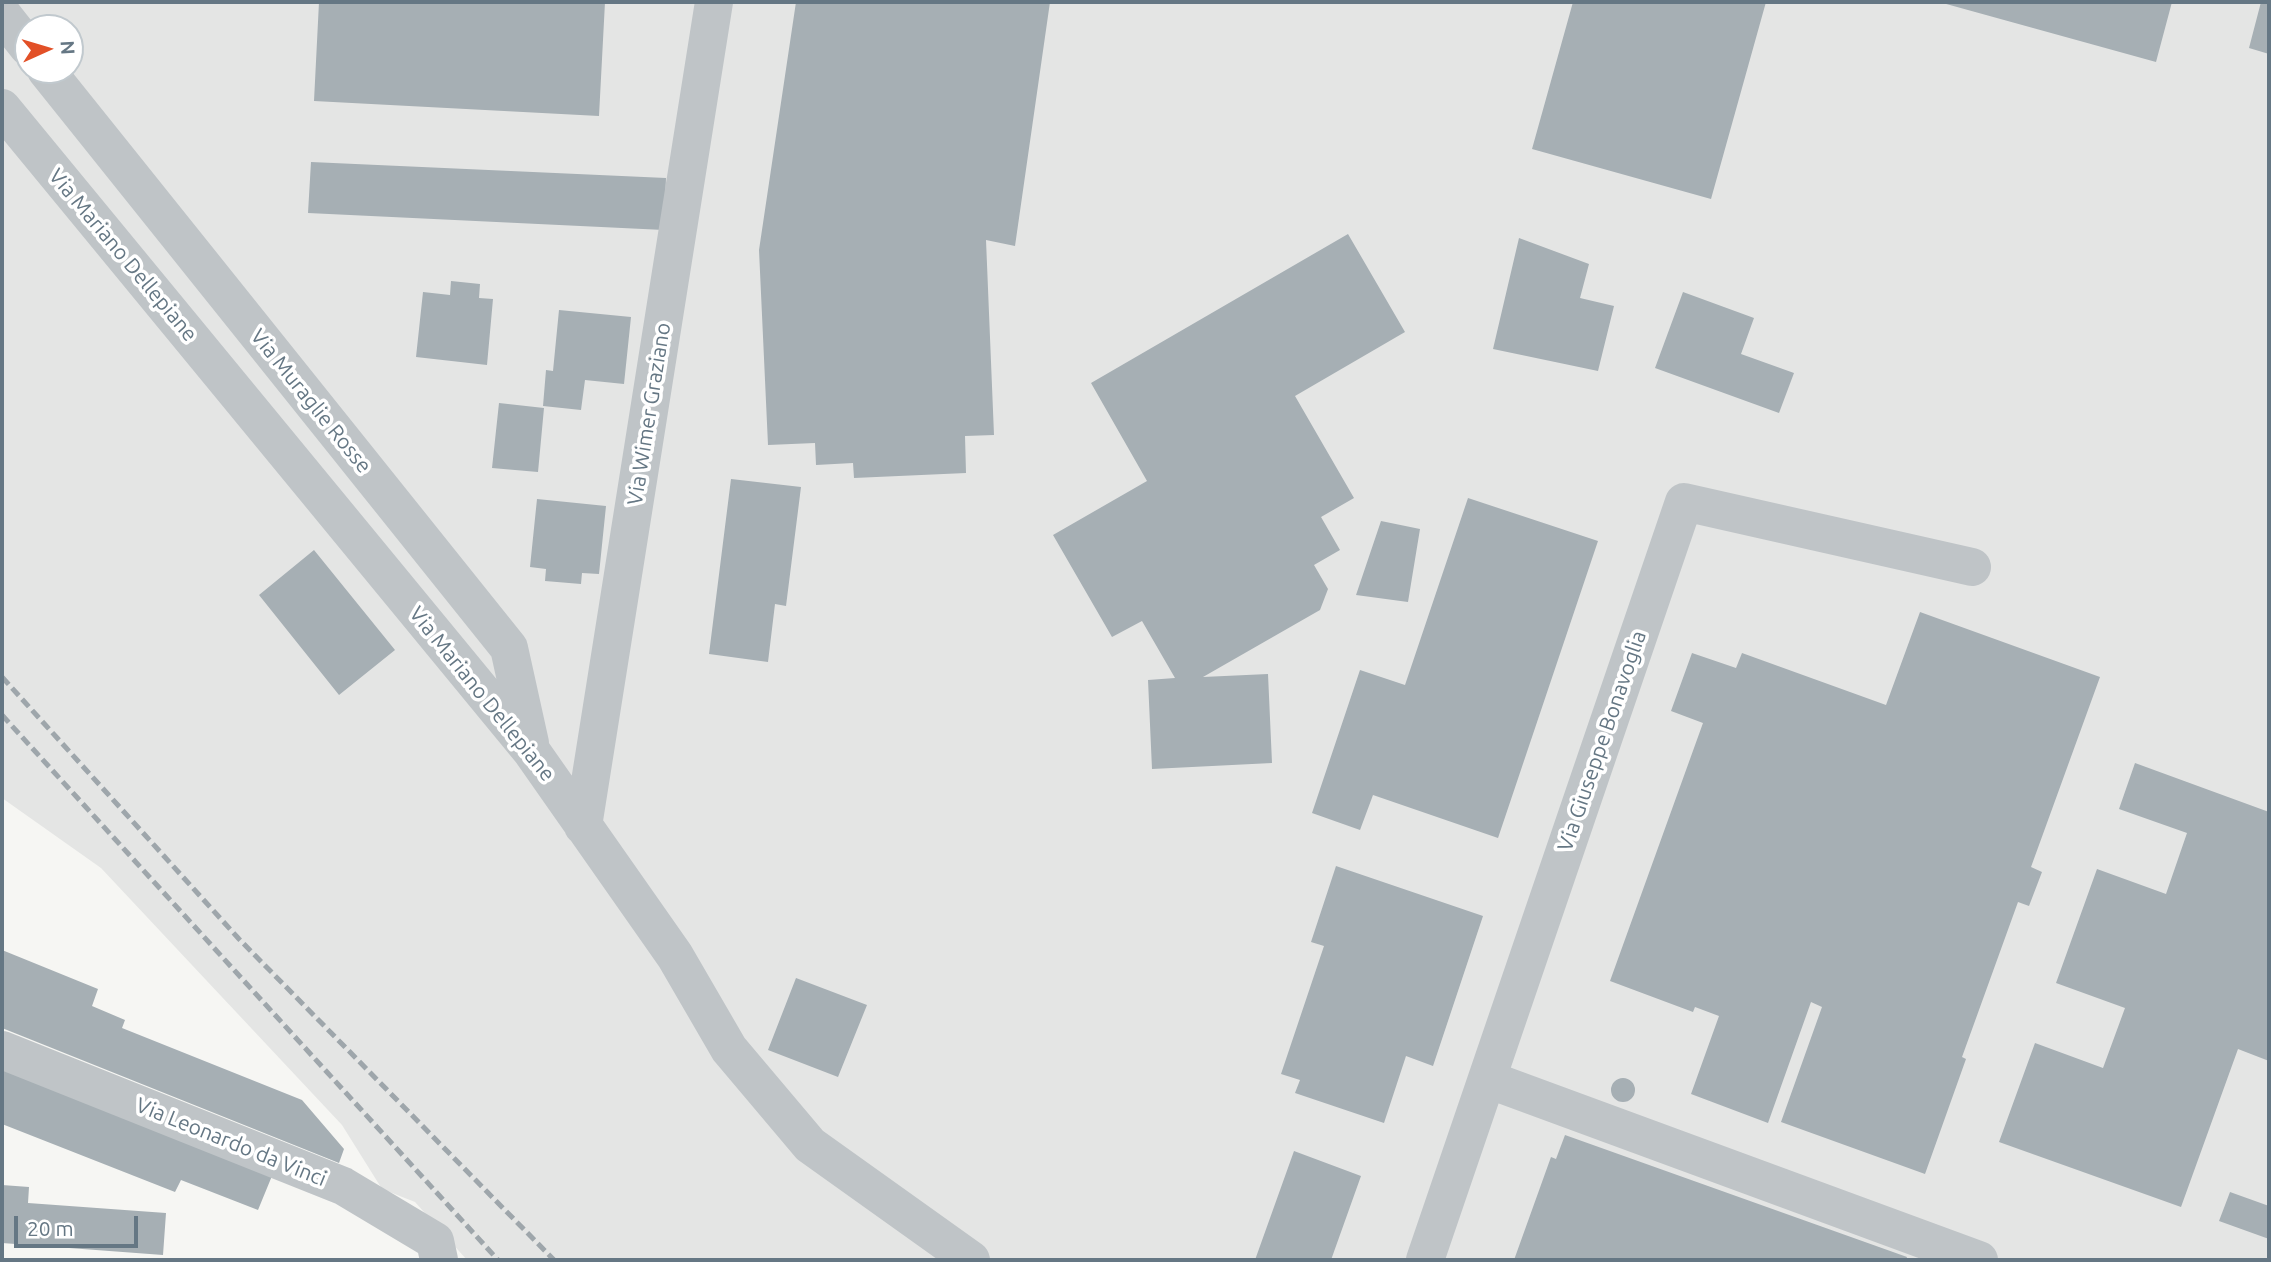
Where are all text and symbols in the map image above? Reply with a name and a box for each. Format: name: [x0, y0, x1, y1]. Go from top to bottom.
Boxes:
north arrow: [14, 14, 84, 84]
text: N: [56, 40, 79, 56]
street label: Via Mariano Dellepiane: [43, 164, 203, 346]
street label: Via Wimer Graziano: [622, 321, 676, 507]
street label: Via Muraglie Rosse: [245, 324, 377, 478]
street label: Via Mariano Dellepiane: [404, 602, 560, 786]
street label: Via Giuseppe Bonavoglia: [1552, 627, 1652, 855]
street label: Via Leonardo da Vinci: [132, 1092, 330, 1192]
scale bar: [18, 1202, 142, 1246]
text: 20 m: [27, 1216, 74, 1240]

